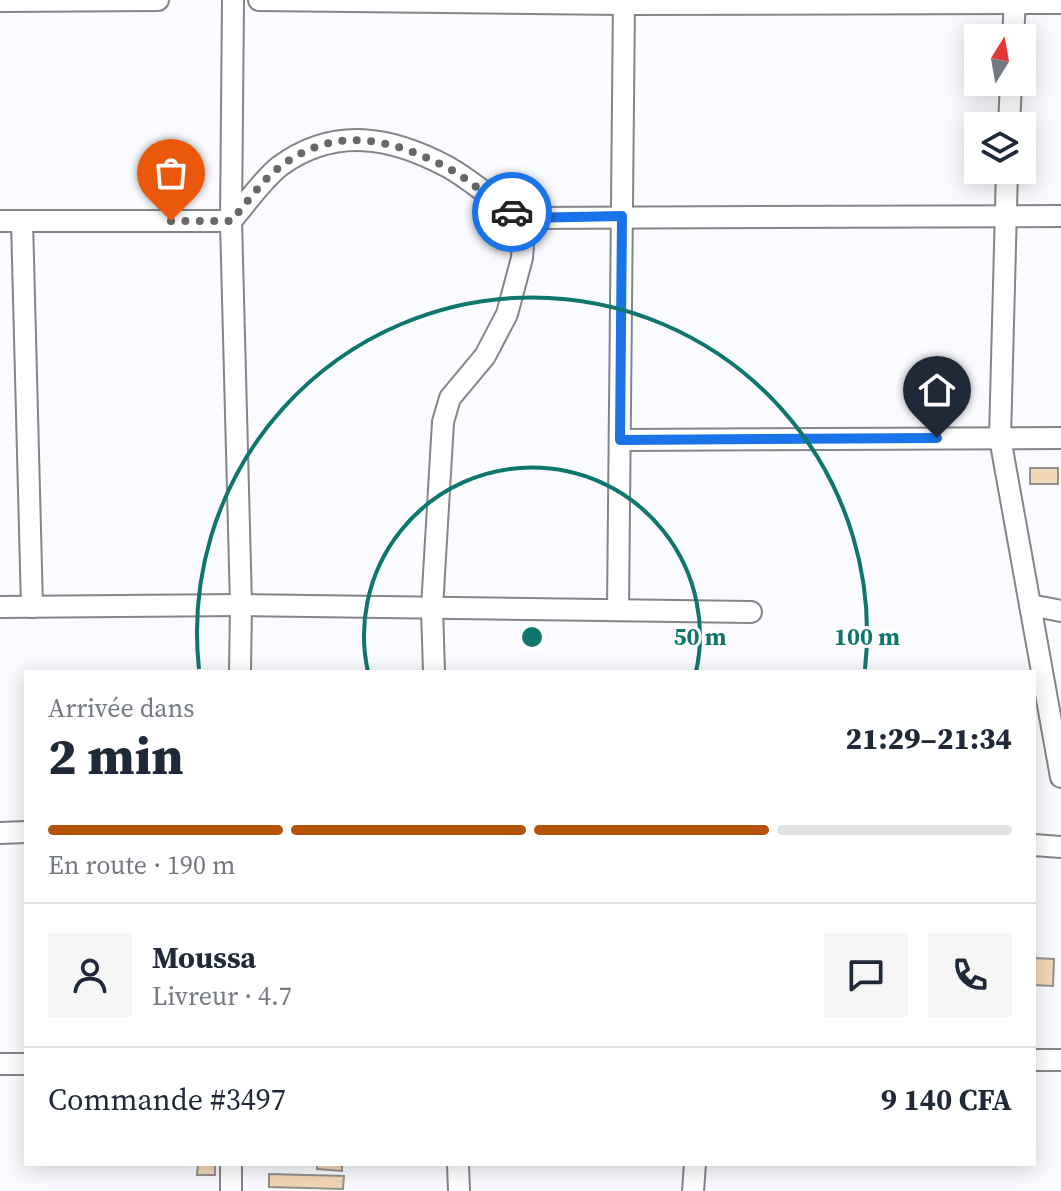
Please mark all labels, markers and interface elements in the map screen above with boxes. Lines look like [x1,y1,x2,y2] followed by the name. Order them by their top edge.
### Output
[964,24,1036,96] north arrow
[964,24,1036,184] map controls
[964,112,1036,184] button: layers
[137,139,205,221] pin
[149,151,193,195] icon: bag
[472,172,552,252] courier
[490,190,534,234] icon: car
[903,356,971,438] pin
[915,368,959,412] icon: home
[674,620,727,653] text: 50 m
[834,620,900,653] text: 100 m
[518,623,546,651] centre of rings
[48,690,194,726] text: Arrivée dans
[845,718,1012,759] text: 21:29–21:34
[48,720,184,791] text: 2 min
[48,847,236,883] text: En route · 190 m
[48,933,132,1017] button: person
[824,933,908,1017] button: chat
[928,933,1012,1017] button: phone
[152,937,256,978] text: Moussa
[152,978,292,1014] text: Livreur · 4.7
[48,1079,286,1120] text: Commande #3497
[881,1079,1012,1120] text: 9 140 CFA

